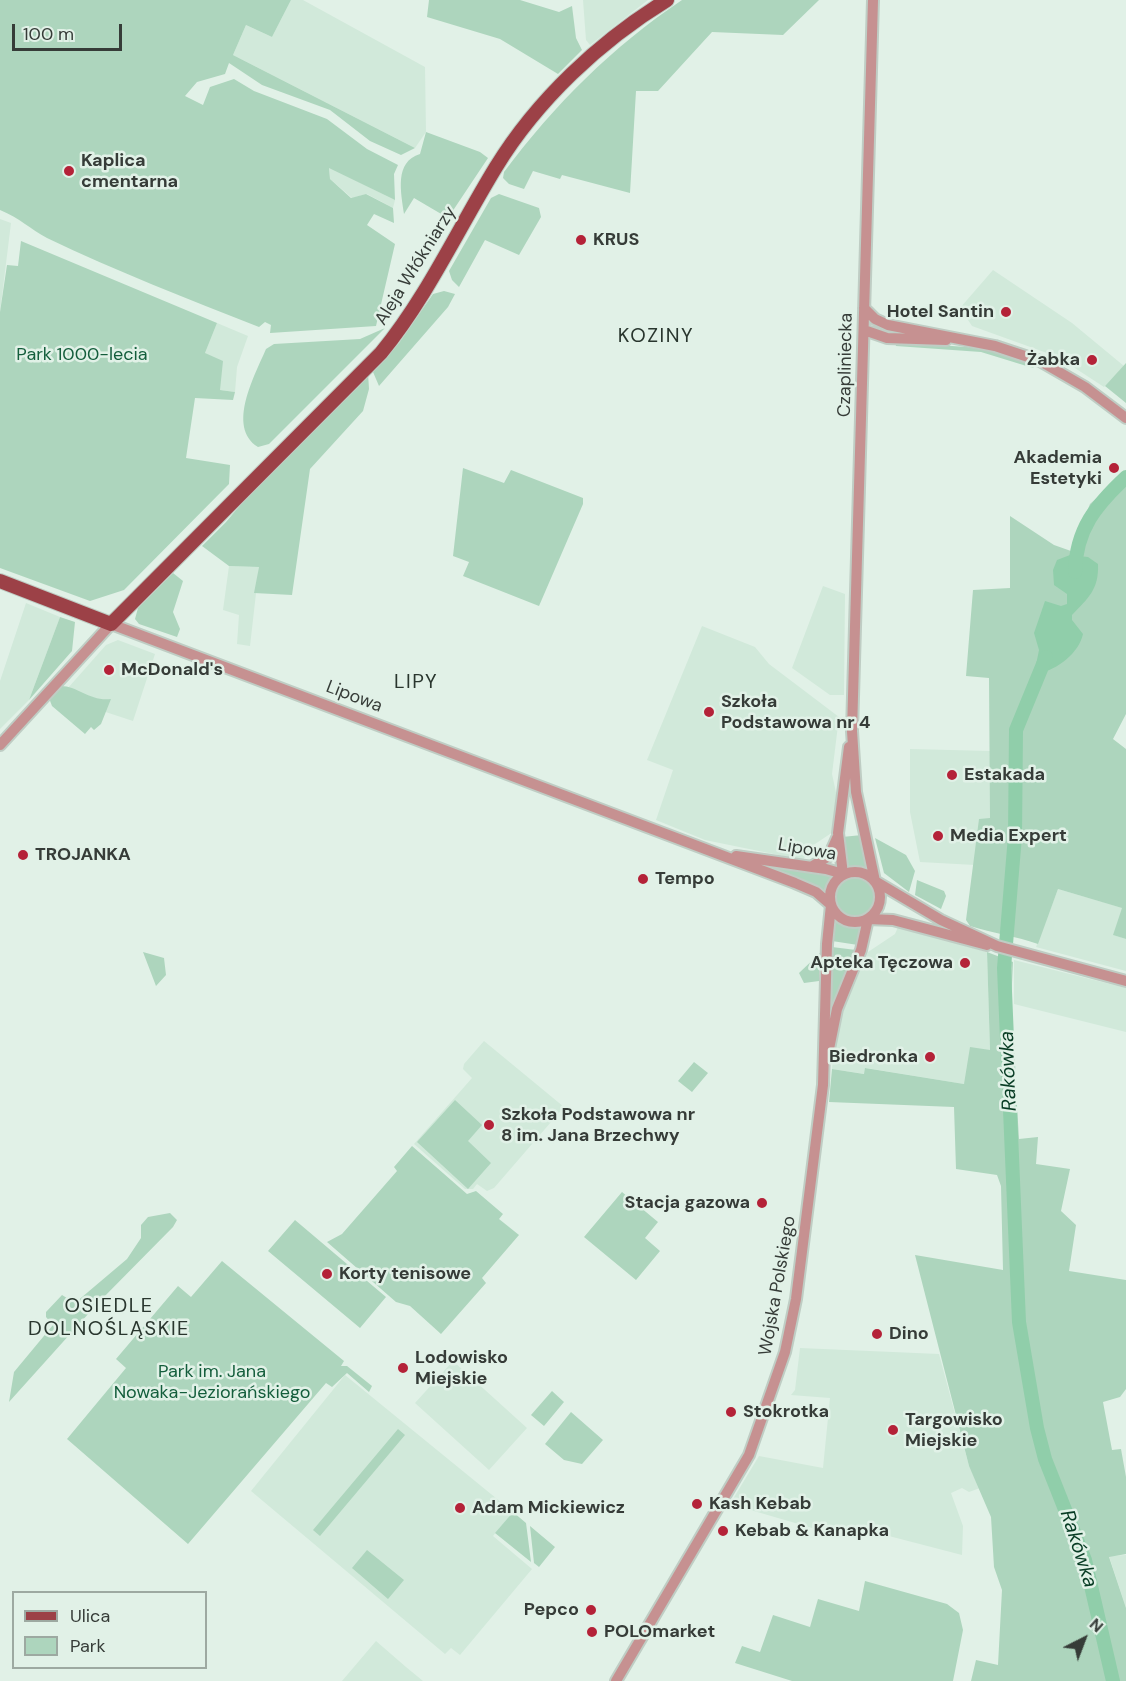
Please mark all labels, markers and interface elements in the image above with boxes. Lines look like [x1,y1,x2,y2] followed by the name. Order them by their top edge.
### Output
[15,12,124,50] scale bar
[23,22,74,46] text: 100 m
[81,150,178,192] place label: Kaplica cmentarna
[62,164,76,178] marker: Kaplica cmentarna
[371,203,461,329] street label: Aleja Włókniarzy
[593,229,639,251] place label: KRUS
[574,233,588,247] marker: KRUS
[887,301,994,323] place label: Hotel Santin
[999,305,1013,319] marker: Hotel Santin
[834,313,858,417] street label: Czapliniecka
[618,325,694,349] district label: KOZINY
[16,344,148,366] park label: Park 1000-lecia
[1027,349,1080,371] place label: Żabka
[1085,353,1099,367] marker: Żabka
[1014,447,1102,490] place label: Akademia Estetyki
[1107,461,1121,475] marker: Akademia Estetyki
[121,659,223,681] place label: McDonald's
[102,663,116,677] marker: McDonald's
[394,671,438,695] district label: LIPY
[323,676,385,718] street label: Lipowa
[721,691,871,734] place label: Szkoła Podstawowa nr 4
[702,705,716,719] marker: Szkoła Podstawowa nr 4
[964,764,1045,786] place label: Estakada
[945,768,959,782] marker: Estakada
[950,825,1067,847] place label: Media Expert
[931,829,945,843] marker: Media Expert
[776,834,838,866] street label: Lipowa
[35,844,131,866] place label: TROJANKA
[16,848,30,862] marker: TROJANKA
[655,868,715,890] place label: Tempo
[636,872,650,886] marker: Tempo
[810,952,953,974] place label: Apteka Tęczowa
[958,956,972,970] marker: Apteka Tęczowa
[996,1030,1022,1112] water label: Rakówka
[829,1046,918,1068] place label: Biedronka
[923,1050,937,1064] marker: Biedronka
[501,1104,695,1146] place label: Szkoła Podstawowa nr 8 im. Jana Brzechwy
[482,1118,496,1132] marker: Szkoła Podstawowa nr 8 im. Jana Brzechwy
[625,1192,750,1214] place label: Stacja gazowa
[755,1196,769,1210] marker: Stacja gazowa
[755,1214,801,1358] street label: Wojska Polskiego
[339,1263,471,1285] place label: Korty tenisowe
[320,1267,334,1281] marker: Korty tenisowe
[28,1295,190,1342] district label: OSIEDLE DOLNOŚLĄSKIE
[889,1323,929,1345] place label: Dino
[870,1327,884,1341] marker: Dino
[415,1347,508,1390] place label: Lodowisko Miejskie
[114,1361,310,1404] park label: Park im. Jana Nowaka-Jeziorańskiego
[396,1361,410,1375] marker: Lodowisko Miejskie
[743,1401,829,1423] place label: Stokrotka
[724,1405,738,1419] marker: Stokrotka
[905,1409,1003,1452] place label: Targowisko Miejskie
[886,1423,900,1437] marker: Targowisko Miejskie
[709,1493,812,1515] place label: Kash Kebab
[472,1497,625,1519] place label: Adam Mickiewicz
[690,1497,704,1511] marker: Kash Kebab
[453,1501,467,1515] marker: Adam Mickiewicz
[1054,1507,1102,1591] water label: Rakówka
[735,1520,889,1542] place label: Kebab & Kanapka
[716,1524,730,1538] marker: Kebab & Kanapka
[12,1591,207,1669] legend
[524,1599,579,1621] place label: Pepco
[584,1603,598,1617] marker: Pepco
[70,1604,110,1628] text: Ulica
[1054,1609,1114,1669] north arrow
[1085,1614,1108,1637] text: N
[604,1621,715,1643] place label: POLOmarket
[585,1625,599,1639] marker: POLOmarket
[70,1634,106,1658] text: Park

